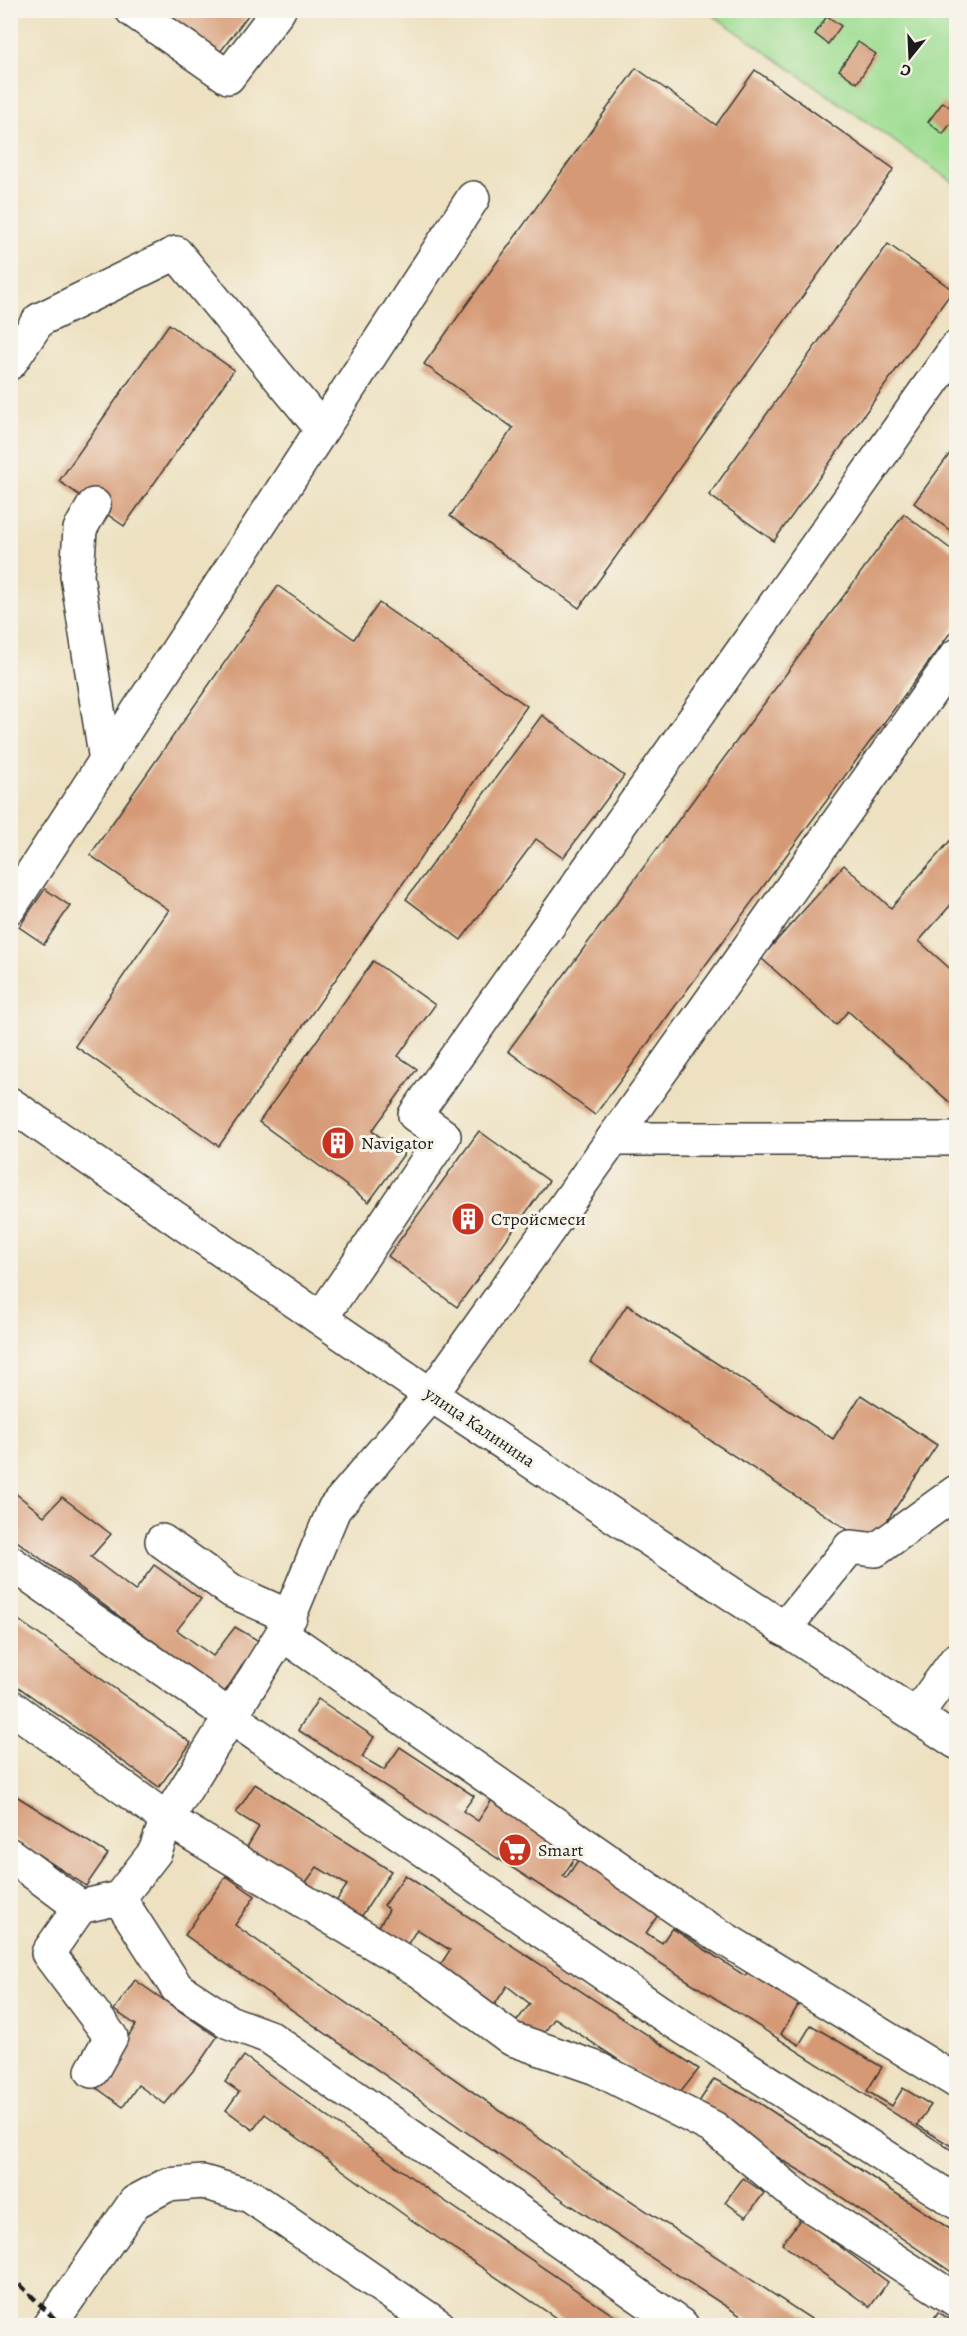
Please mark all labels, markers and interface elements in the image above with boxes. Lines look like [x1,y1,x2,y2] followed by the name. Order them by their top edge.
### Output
[880,27,940,87] north arrow
[897,58,914,82] text: С
[320,1125,356,1161] building icon: Navigator
[361,1131,434,1155] place label: Navigator
[450,1201,486,1237] building icon: Стройсмеси
[491,1207,586,1231] place label: Стройсмеси
[419,1381,541,1473] street label: улица Калинина
[497,1832,533,1868] supermarket icon: Smart
[538,1838,584,1862] place label: Smart

